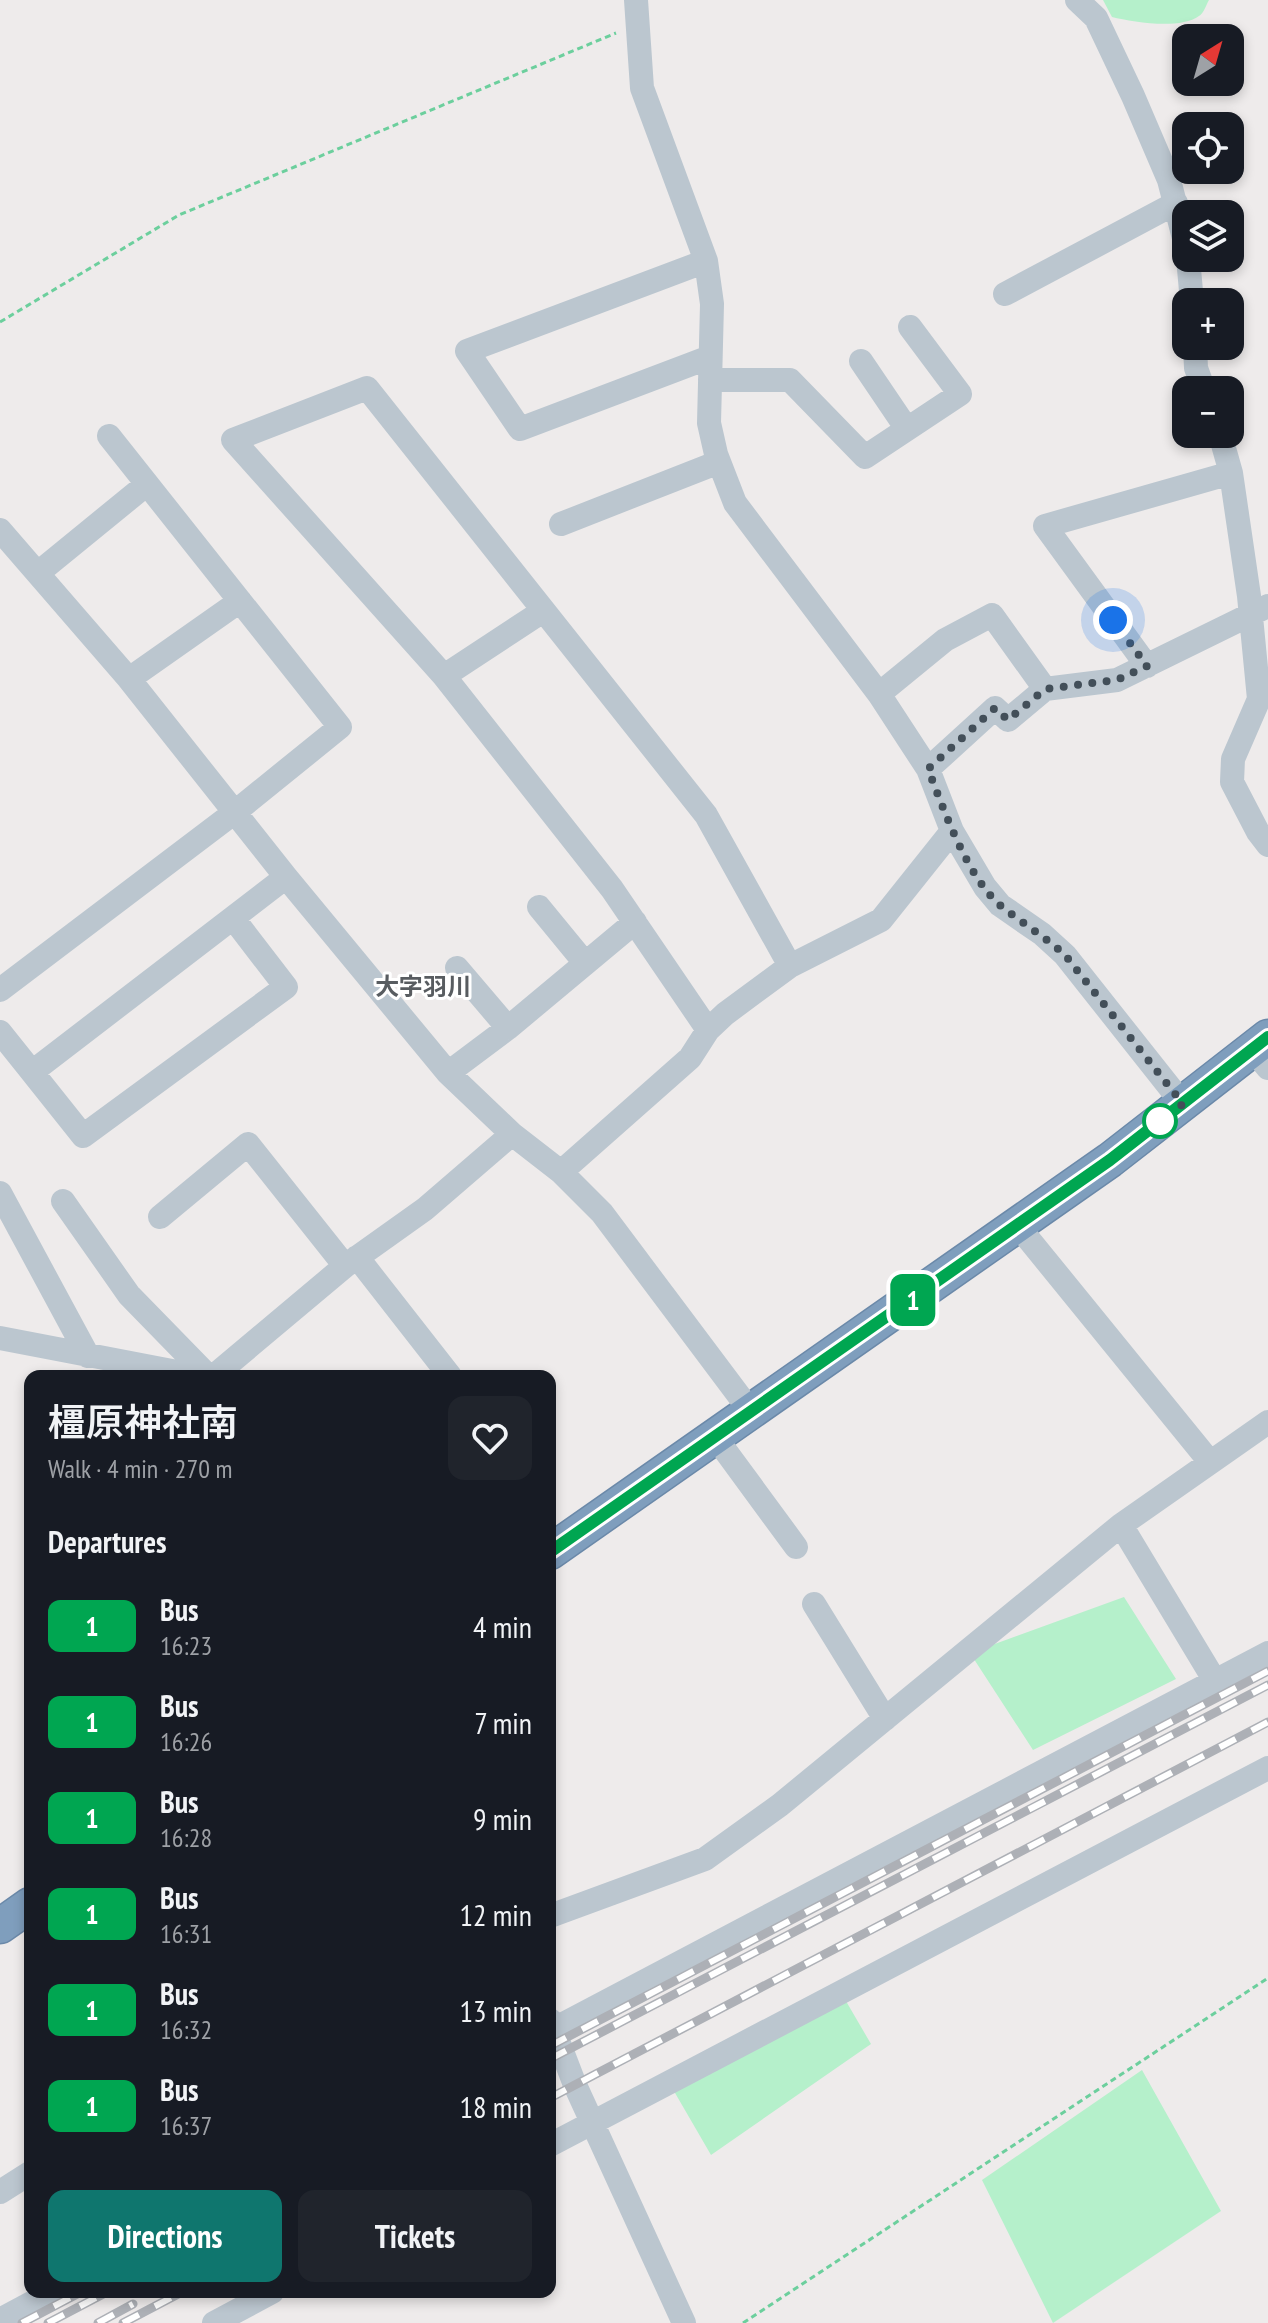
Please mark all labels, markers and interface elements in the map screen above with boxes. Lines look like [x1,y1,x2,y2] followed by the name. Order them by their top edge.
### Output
[1172,24,1244,96] north arrow
[1172,24,1244,448] map controls
[1172,112,1244,184] button: locate
[1172,200,1244,272] button: layers
[1172,288,1244,360] button: +
[1172,376,1244,448] button: −
[1093,600,1133,640] your location
[375,971,471,1002] district label: 大字羽川
[1143,1104,1177,1138] unlabelled marker
[887,1274,939,1326] line badge: 1
[906,1281,920,1318] text: 1
[448,1396,532,1480] button: heart
[48,1397,238,1446] text: 橿原神社南
[48,1452,232,1485] text: Walk · 4 min · 270 m
[48,1522,166,1561] text: Departures
[160,1590,199,1629] text: Bus
[85,1607,99,1644] text: 1
[473,1607,532,1646] text: 4 min
[160,1629,212,1662] text: 16:23
[160,1686,199,1725] text: Bus
[85,1703,99,1740] text: 1
[474,1703,532,1742] text: 7 min
[160,1725,212,1758] text: 16:26
[160,1782,199,1821] text: Bus
[85,1799,99,1836] text: 1
[473,1799,532,1838] text: 9 min
[160,1821,212,1854] text: 16:28
[160,1878,199,1917] text: Bus
[85,1895,99,1932] text: 1
[459,1895,532,1934] text: 12 min
[160,1917,212,1950] text: 16:31
[160,1974,199,2013] text: Bus
[85,1991,99,2028] text: 1
[459,1991,532,2030] text: 13 min
[160,2013,212,2046] text: 16:32
[160,2070,199,2109] text: Bus
[85,2087,99,2124] text: 1
[459,2087,532,2126] text: 18 min
[160,2109,212,2142] text: 16:37
[48,2190,282,2282] button: Directions
[298,2190,532,2282] button: Tickets

